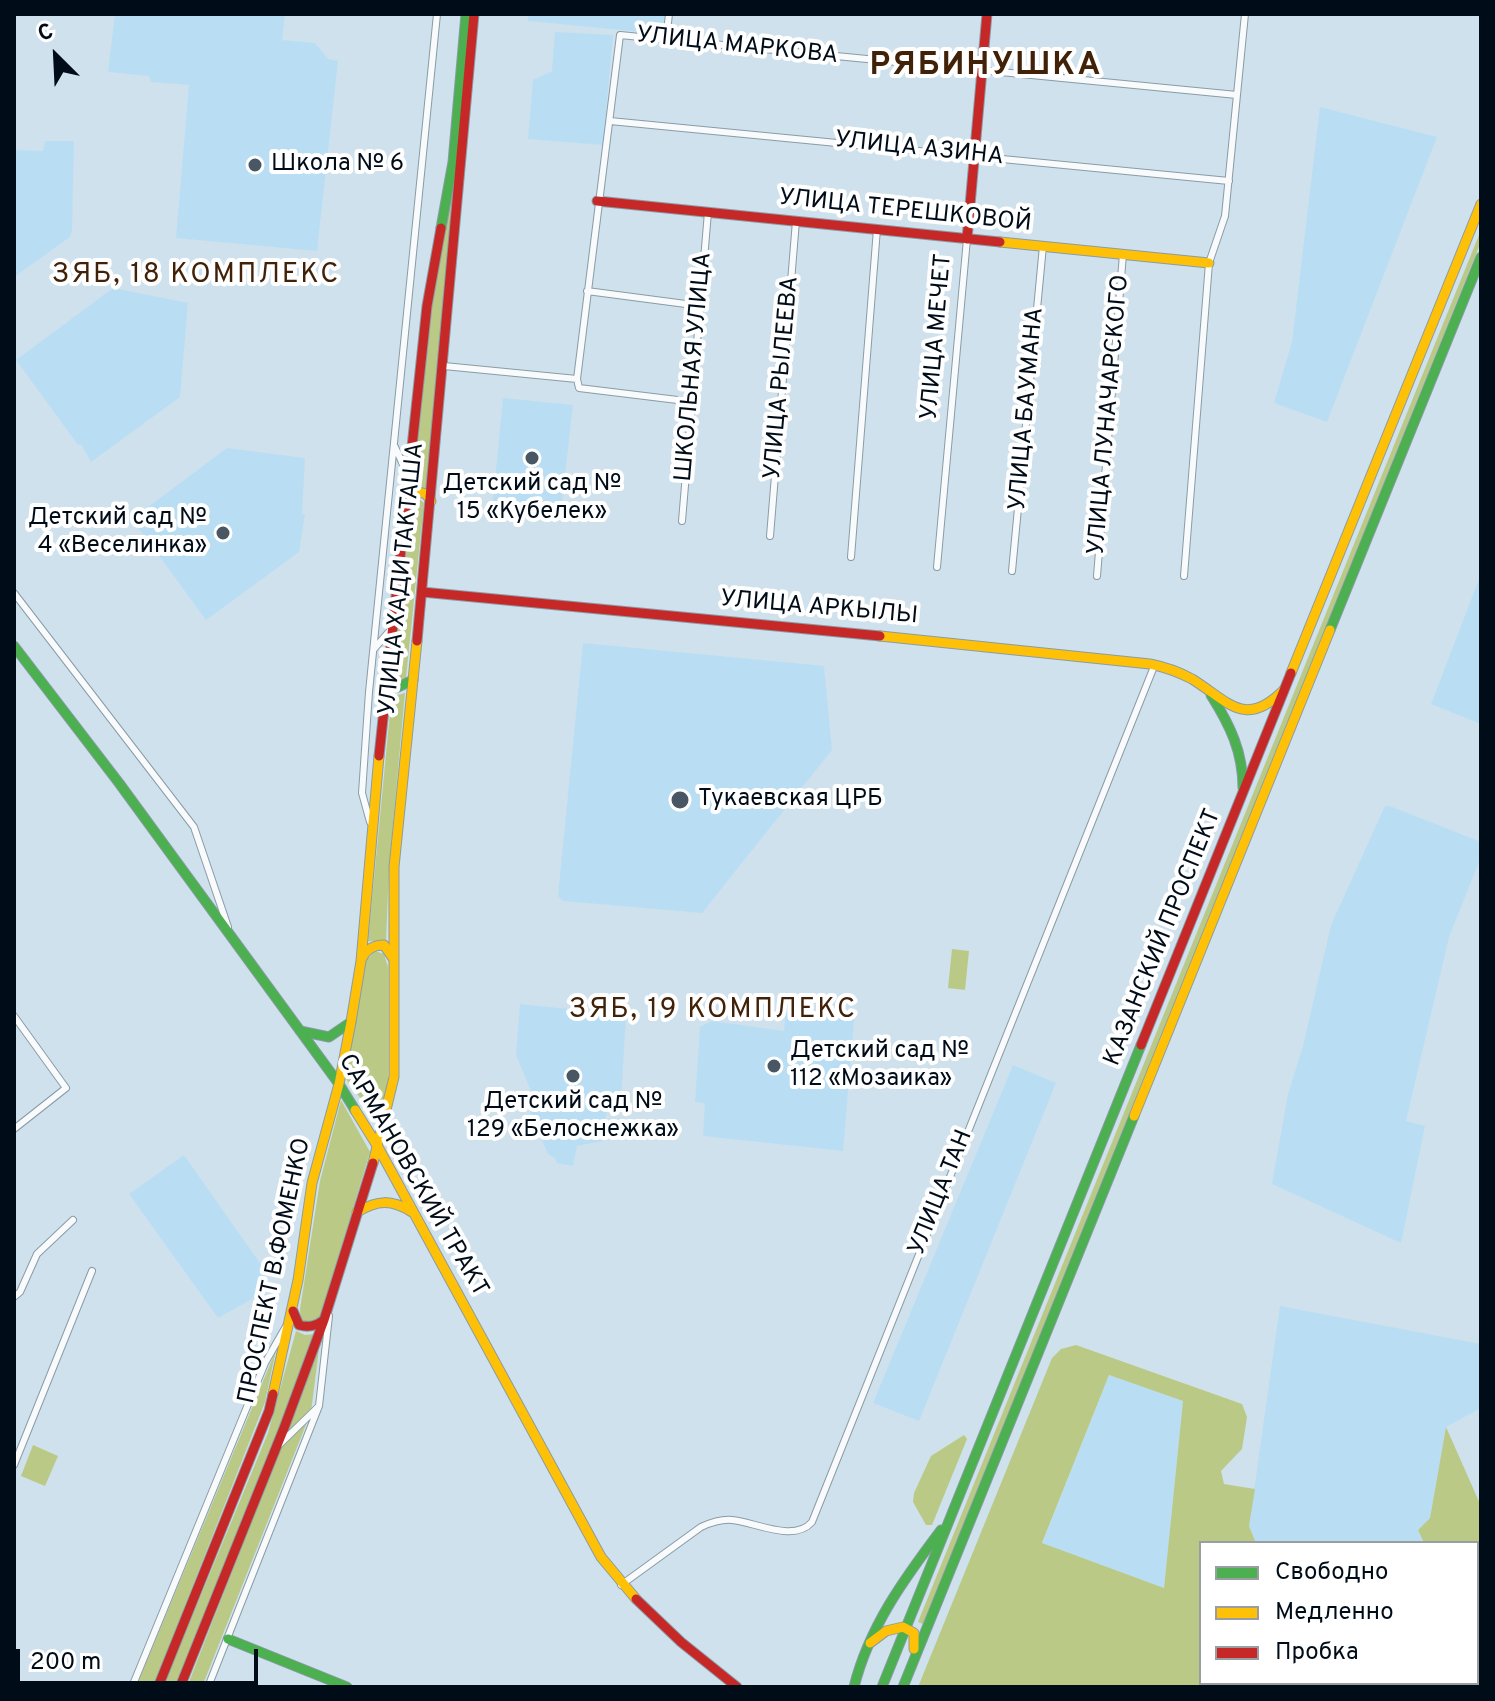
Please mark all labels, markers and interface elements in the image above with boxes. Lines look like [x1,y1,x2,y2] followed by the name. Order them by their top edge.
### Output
[16,16,96,96] north arrow
[34,18,58,49] text: С
[635,22,839,72] street label: УЛИЦА МАРКОВА
[870,49,1102,87] district label: РЯБИНУШКА
[833,127,1005,173] street label: УЛИЦА АЗИНА
[271,151,404,179] place label: Школа № 6
[246,156,264,174] marker: Школа № 6
[777,184,1033,240] street label: УЛИЦА ТЕРЕШКОВОЙ
[671,251,719,483] street label: ШКОЛЬНАЯ УЛИЦА
[916,253,960,421] street label: УЛИЦА МЕЧЕТ
[52,259,340,293] district label: ЗЯБ, 18 КОМПЛЕКС
[1083,274,1137,556] street label: УЛИЦА ЛУНАЧАРСКОГО
[760,275,806,481] street label: УЛИЦА РЫЛЕЕВА
[1005,306,1051,512] street label: УЛИЦА БАУМАНА
[374,441,432,717] street label: УЛИЦА ХАДИ ТАКТАША
[523,449,541,467] marker: Детский сад № 15 «Кубелек»
[442,471,622,527] place label: Детский сад № 15 «Кубелек»
[28,505,207,561] place label: Детский сад № 4 «Веселинка»
[214,524,232,542] marker: Детский сад № 4 «Веселинка»
[719,586,919,632] street label: УЛИЦА АРКЫЛЫ
[698,786,883,814] place label: Тукаевская ЦРБ
[669,789,691,811] marker: Тукаевская ЦРБ
[1099,805,1229,1071] street label: КАЗАНСКИЙ ПРОСПЕКТ
[569,994,857,1028] district label: ЗЯБ, 19 КОМПЛЕКС
[790,1038,969,1094] place label: Детский сад № 112 «Мозаика»
[331,1050,493,1302] street label: САРМАНОВСКИЙ ТРАКТ
[765,1057,783,1075] marker: Детский сад № 112 «Мозаика»
[564,1067,582,1085] marker: Детский сад № 129 «Белоснежка»
[467,1089,679,1145] place label: Детский сад № 129 «Белоснежка»
[904,1126,980,1260] street label: УЛИЦА ТАН
[234,1136,318,1406] street label: ПРОСПЕКТ В.ФОМЕНКО
[1199,1541,1479,1685] legend
[1275,1558,1388,1588] text: Свободно
[1275,1598,1394,1628] text: Медленно
[20,1633,262,1683] scale bar
[1275,1638,1359,1668] text: Пробка
[30,1648,101,1678] text: 200 m

